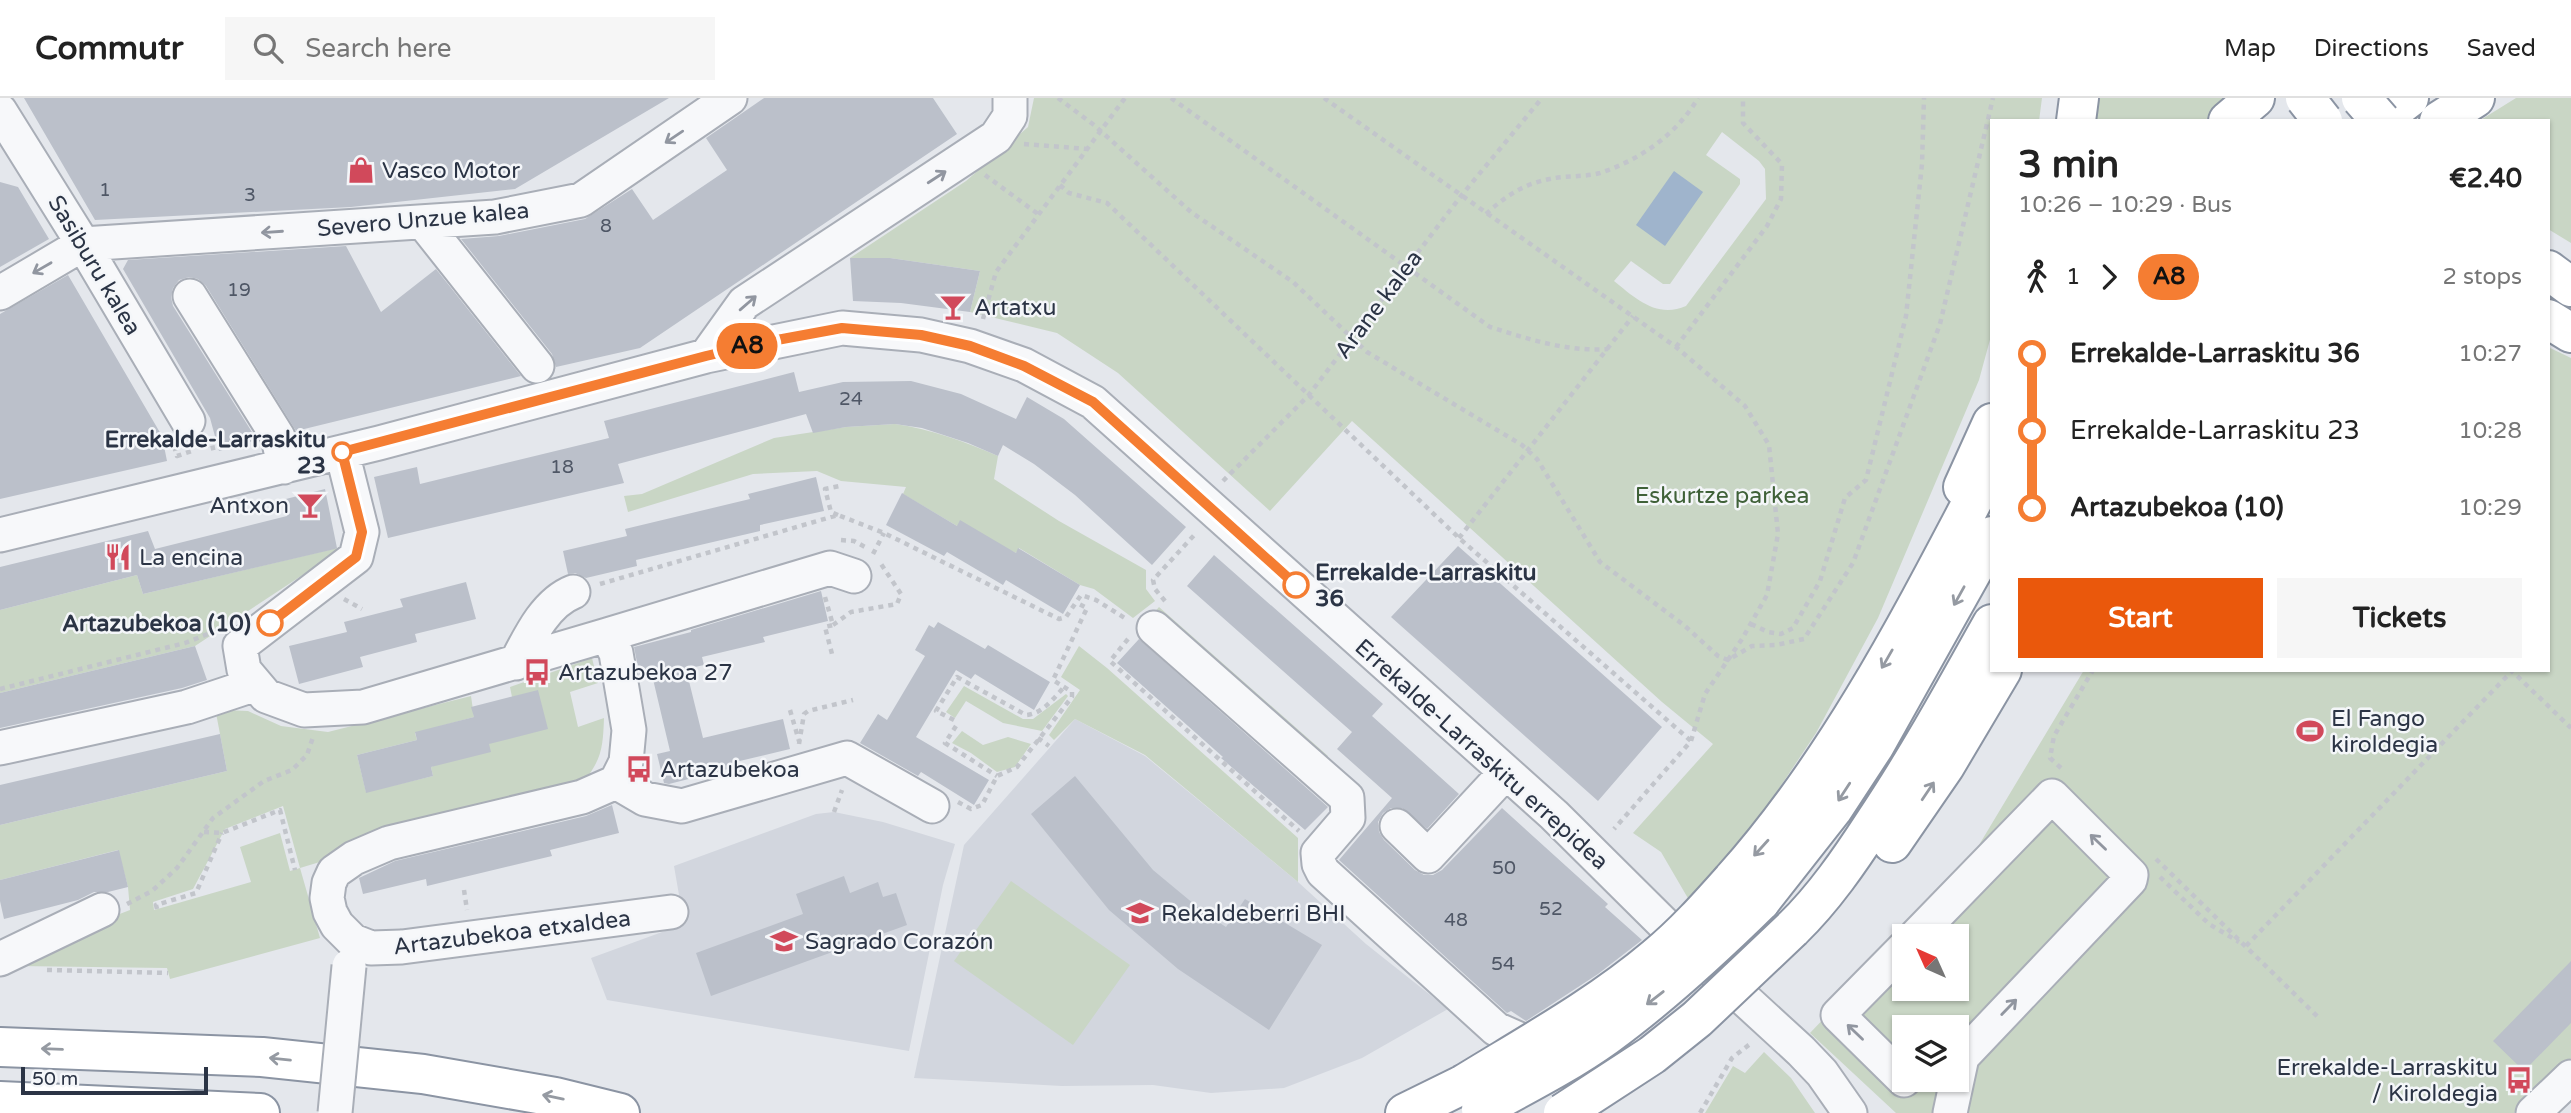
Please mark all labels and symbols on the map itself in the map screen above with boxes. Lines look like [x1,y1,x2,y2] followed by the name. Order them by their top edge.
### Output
[665,129,684,144] one-way arrow
[346,155,376,185] shop icon: Vasco Motor
[382,157,520,185] place label: Vasco Motor
[927,170,946,184] one-way arrow
[99,179,111,201] house number: 1
[244,184,256,206] house number: 3
[41,191,147,340] street label: Sasiburu kalea
[316,197,530,243] street label: Severo Unzue kalea
[600,215,612,237] house number: 8
[262,226,284,239] one-way arrow
[1329,245,1429,364] street label: Arane kalea
[32,262,52,276] one-way arrow
[227,279,251,301] house number: 19
[938,292,968,322] bar icon: Artatxu
[974,294,1057,322] place label: Artatxu
[739,295,757,311] one-way arrow
[716,323,778,369] line badge: A8
[839,388,863,410] house number: 24
[105,426,326,480] place label: Errekalde-Larraskitu 23
[332,442,352,462] marker: Errekalde-Larraskitu 23
[550,456,574,478] house number: 18
[1635,482,1809,510] park label: Eskurtze parkea
[295,490,325,520] bar icon: Antxon
[209,492,289,520] place label: Antxon
[103,542,133,572] restaurant icon: La encina
[139,544,243,572] place label: La encina
[1315,559,1537,613] place label: Errekalde-Larraskitu 36
[1283,572,1309,598] marker: Errekalde-Larraskitu 36
[1952,585,1965,606] one-way arrow
[62,610,251,638] place label: Artazubekoa (10)
[257,610,283,636] marker: Artazubekoa (10)
[1349,633,1614,876] street label: Errekalde-Larraskitu errepidea
[1880,649,1894,669] one-way arrow
[522,657,552,687] bus stop icon: Artazubekoa 27
[558,659,733,687] place label: Artazubekoa 27
[2331,705,2438,759] place label: El Fango kiroldegia
[2295,716,2325,746] sports icon: El Fango kiroldegia
[624,754,654,784] bus stop icon: Artazubekoa
[660,756,800,784] place label: Artazubekoa
[1837,782,1851,802] one-way arrow
[1921,782,1935,801] one-way arrow
[2090,834,2107,851] one-way arrow
[1752,839,1769,856] one-way arrow
[1492,857,1516,879] house number: 50
[1125,898,1155,928] school or university icon: Rekaldeberri BHI
[1539,898,1563,920] house number: 52
[1161,900,1346,928] place label: Rekaldeberri BHI
[392,905,632,961] street label: Artazubekoa etxaldea
[1444,909,1468,931] house number: 48
[1892,924,1969,1001] north arrow
[769,926,799,956] school or university icon: Sagrado Corazón
[805,928,994,956] place label: Sagrado Corazón
[1491,953,1515,975] house number: 54
[1646,990,1665,1005] one-way arrow
[2001,999,2018,1016] one-way arrow
[1847,1024,1864,1041] one-way arrow
[41,1043,64,1056] one-way arrow
[269,1052,292,1065] one-way arrow
[2277,1054,2498,1108] place label: Errekalde-Larraskitu / Kiroldegia
[21,1064,208,1096] scale bar
[2504,1065,2534,1095] bus stop icon: Errekalde-Larraskitu / Kiroldegia
[542,1090,565,1104] one-way arrow

